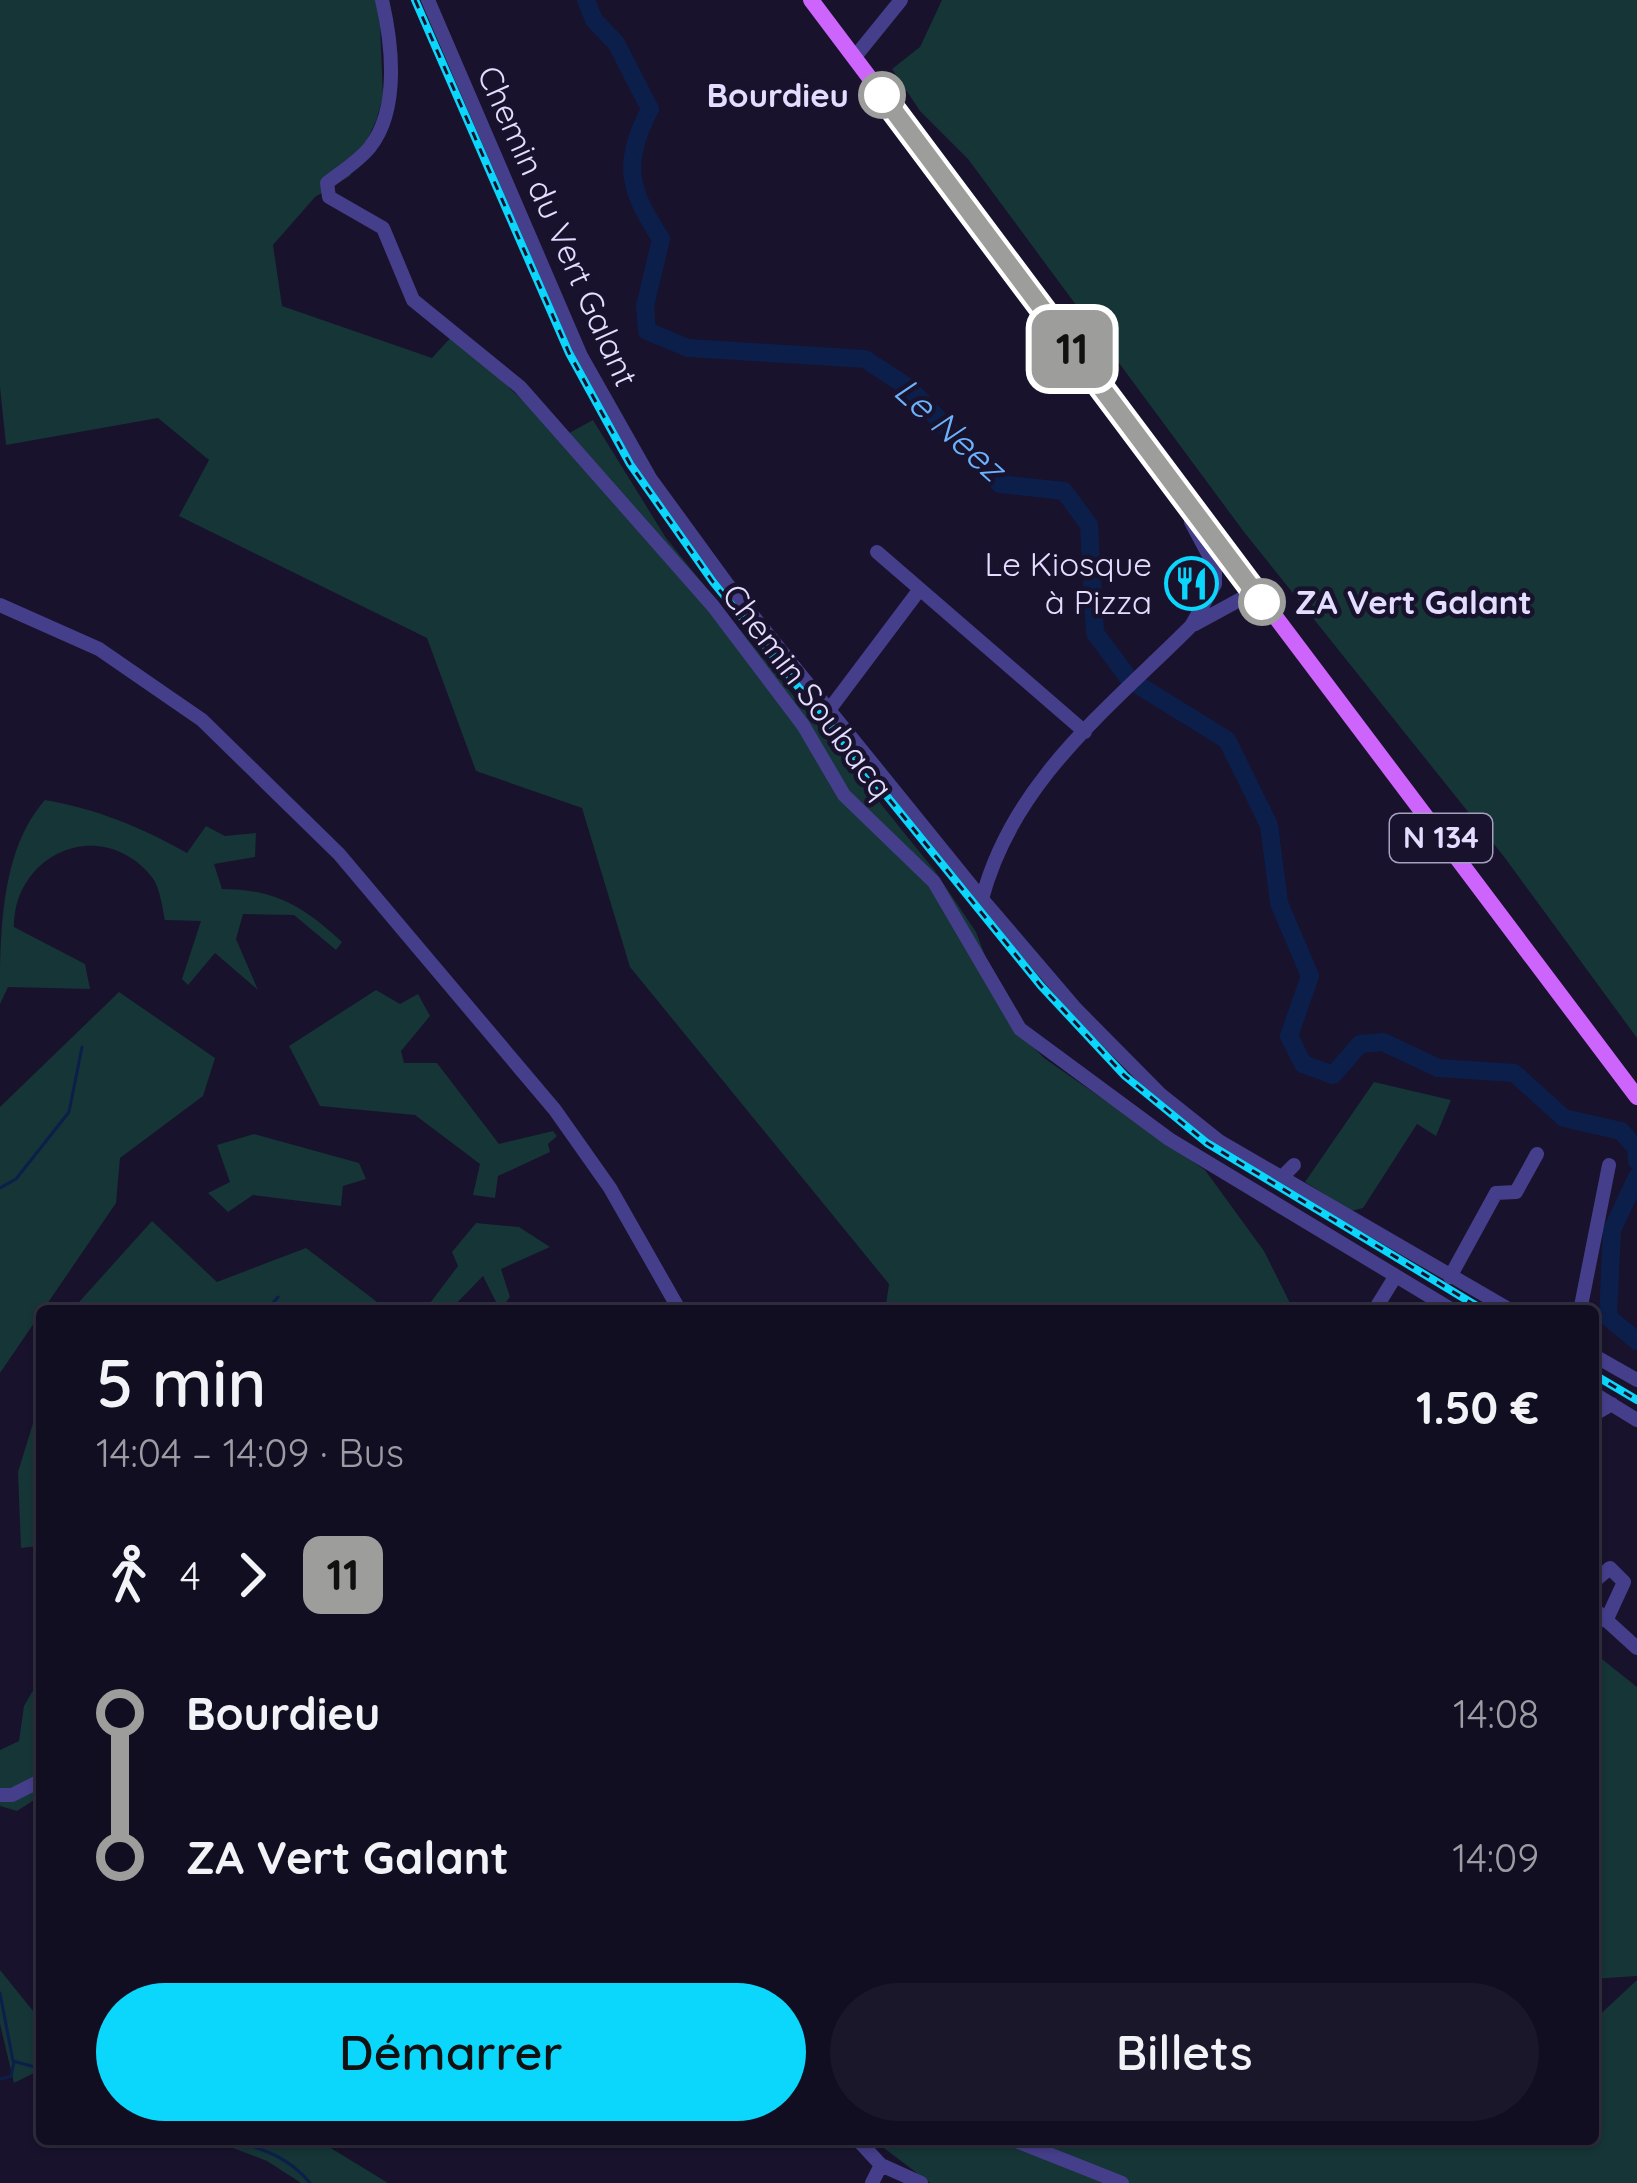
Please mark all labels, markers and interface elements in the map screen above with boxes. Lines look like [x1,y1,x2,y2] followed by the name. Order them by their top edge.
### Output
[469,59,648,392] street label: Chemin du Vert Galant
[860,73,904,117] marker: Bourdieu
[707,74,849,115] place label: Bourdieu
[1018,310,1126,388] line badge: 11
[1056,322,1088,375] text: 11
[886,367,1018,493] water label: Le Neez
[985,543,1152,622] place label: Le Kiosque à Pizza
[1163,555,1219,611] restaurant icon: Le Kiosque à Pizza
[714,575,903,806] street label: Chemin Soubacq
[1240,580,1284,624] marker: ZA Vert Galant
[1295,581,1532,622] place label: ZA Vert Galant
[1390,814,1492,862] road number: N 134
[96,1341,266,1424] text: 5 min
[1416,1379,1539,1435] text: 1.50 €
[96,1428,404,1477] text: 14:04 – 14:09 · Bus
[96,1542,162,1608] icon: walk
[219,1542,285,1608] icon: forward
[327,1548,359,1601] text: 11
[180,1551,201,1600] text: 4
[186,1685,380,1741] text: Bourdieu
[1453,1689,1539,1738] text: 14:08
[186,1829,509,1885] text: ZA Vert Galant
[1452,1833,1539,1882] text: 14:09
[96,1983,806,2121] button: Démarrer
[830,1983,1539,2121] button: Billets

